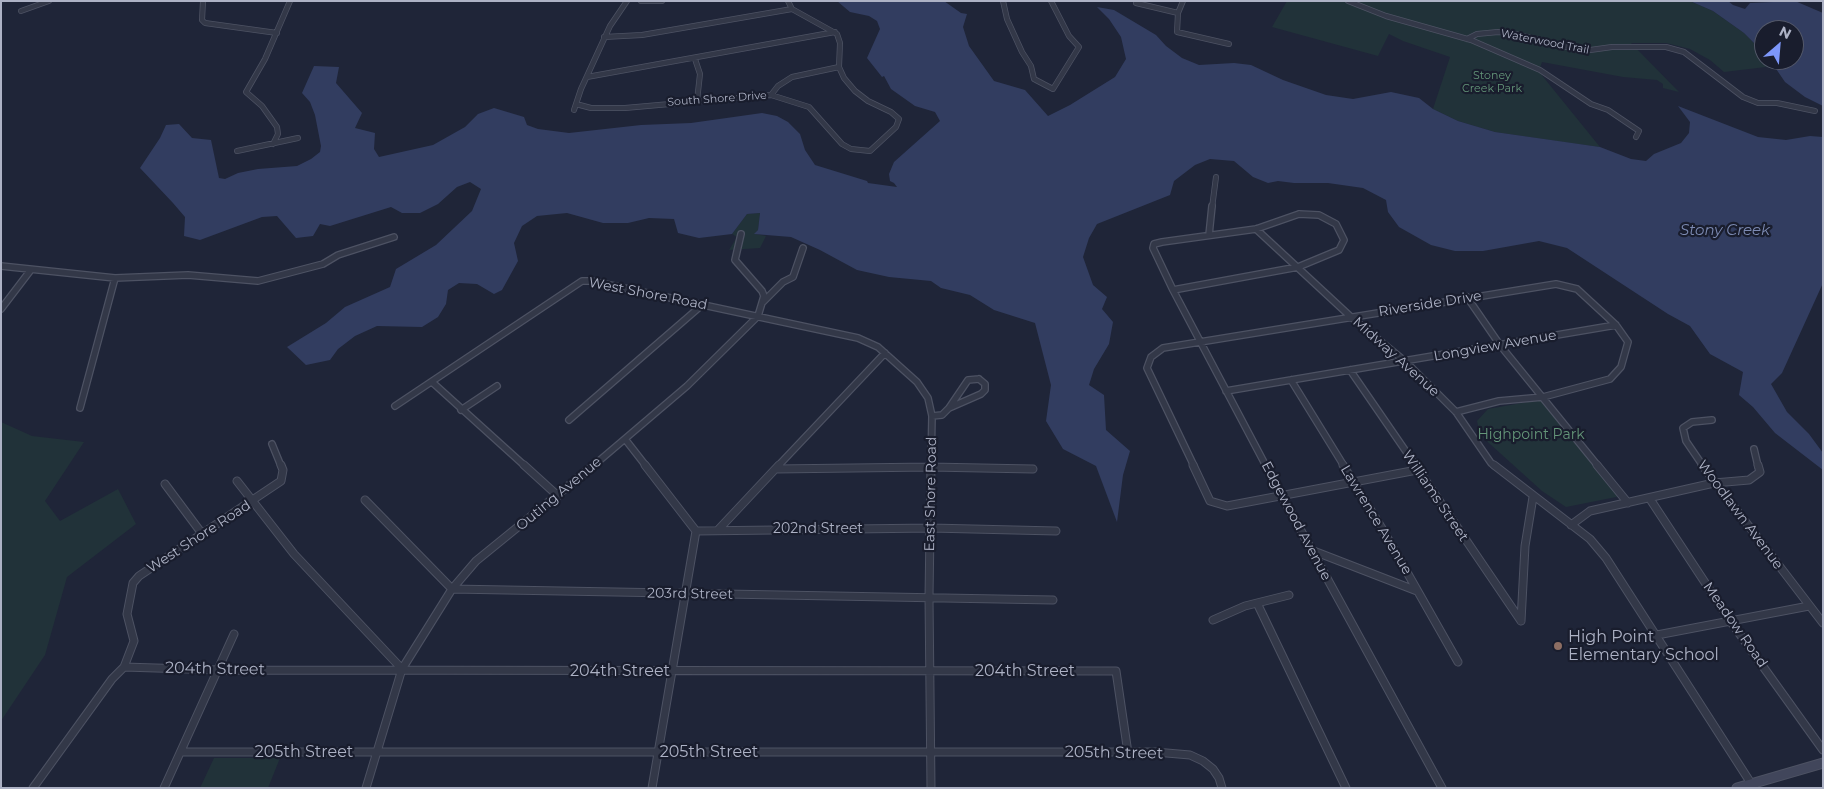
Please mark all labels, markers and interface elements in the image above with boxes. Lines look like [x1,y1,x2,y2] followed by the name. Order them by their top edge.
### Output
[1754,20,1804,70] north arrow
[1776,22,1794,43] text: N
[1500,27,1590,57] street label: Waterwood Trail
[1462,69,1522,95] park label: Stoney Creek Park
[667,89,767,109] street label: South Shore Drive
[1680,222,1770,240] water label: Stony Creek
[587,274,709,314] street label: West Shore Road
[1377,288,1483,320] street label: Riverside Drive
[1349,314,1443,400] street label: Midway Avenue
[1432,327,1558,365] street label: Longview Avenue
[1477,427,1585,443] park label: Highpoint Park
[922,437,940,551] street label: East Shore Road
[1398,447,1472,545] street label: Williams Street
[513,453,605,535] street label: Outing Avenue
[1694,457,1786,573] street label: Woodlawn Avenue
[1258,459,1334,583] street label: Edgewood Avenue
[1337,462,1415,578] street label: Lawrence Avenue
[144,497,254,577] street label: West Shore Road
[773,521,863,537] street label: 202nd Street
[1699,579,1771,671] street label: Meadow Road
[647,585,733,603] street label: 203rd Street
[1568,627,1719,665] place label: High Point Elementary School
[1552,640,1564,652] marker: High Point Elementary School
[165,659,265,679] street label: 204th Street
[570,661,670,681] street label: 204th Street
[975,661,1075,681] street label: 204th Street
[255,742,353,762] street label: 205th Street
[660,742,758,762] street label: 205th Street
[1065,743,1163,763] street label: 205th Street

